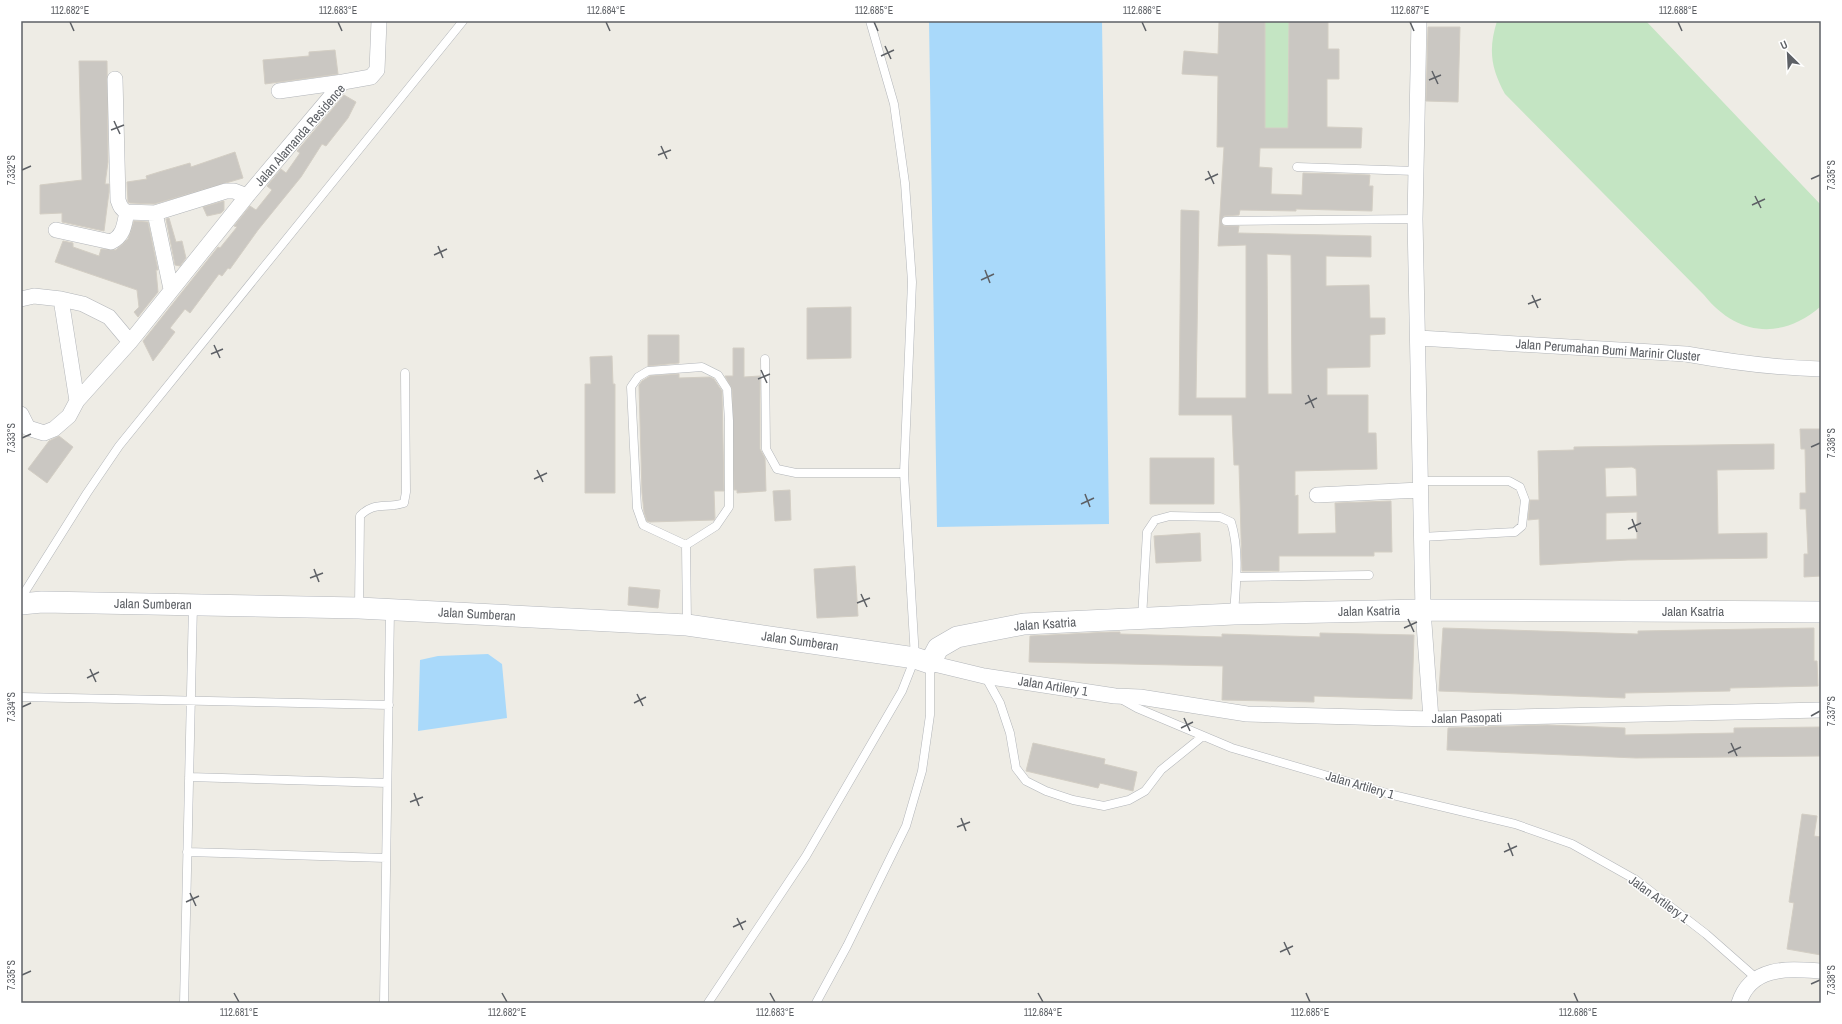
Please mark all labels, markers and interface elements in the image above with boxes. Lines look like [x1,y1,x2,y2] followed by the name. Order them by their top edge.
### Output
[51,4,89,17] text: 112.682°E
[319,4,357,17] text: 112.683°E
[587,4,625,17] text: 112.684°E
[855,4,893,17] text: 112.685°E
[1123,4,1161,17] text: 112.686°E
[1391,4,1429,17] text: 112.687°E
[1659,4,1697,17] text: 112.688°E
[1768,34,1808,74] north arrow
[1778,37,1790,53] text: U
[251,80,349,190] street label: Jalan Alamanda Residence
[5,154,18,185] text: 7.332°S
[1825,159,1838,190] text: 7.335°S
[1515,335,1701,365] street label: Jalan Perumahan Bumi Marinir Cluster
[5,422,18,453] text: 7.333°S
[1825,427,1838,458] text: 7.336°S
[114,595,192,613] street label: Jalan Sumberan
[1338,602,1400,620] street label: Jalan Ksatria
[438,603,516,625] street label: Jalan Sumberan
[1662,603,1724,620] street label: Jalan Ksatria
[1013,613,1077,635] street label: Jalan Ksatria
[760,627,840,655] street label: Jalan Sumberan
[1017,672,1089,700] street label: Jalan Artilery 1
[5,691,18,722] text: 7.334°S
[1825,695,1838,726] text: 7.337°S
[1432,709,1502,727] street label: Jalan Pasopati
[1324,767,1396,803] street label: Jalan Artilery 1
[1625,871,1693,927] street label: Jalan Artilery 1
[5,959,18,990] text: 7.335°S
[1825,964,1838,995] text: 7.338°S
[220,1006,258,1019] text: 112.681°E
[488,1006,526,1019] text: 112.682°E
[756,1006,794,1019] text: 112.683°E
[1024,1006,1062,1019] text: 112.684°E
[1291,1006,1329,1019] text: 112.685°E
[1559,1006,1597,1019] text: 112.686°E

